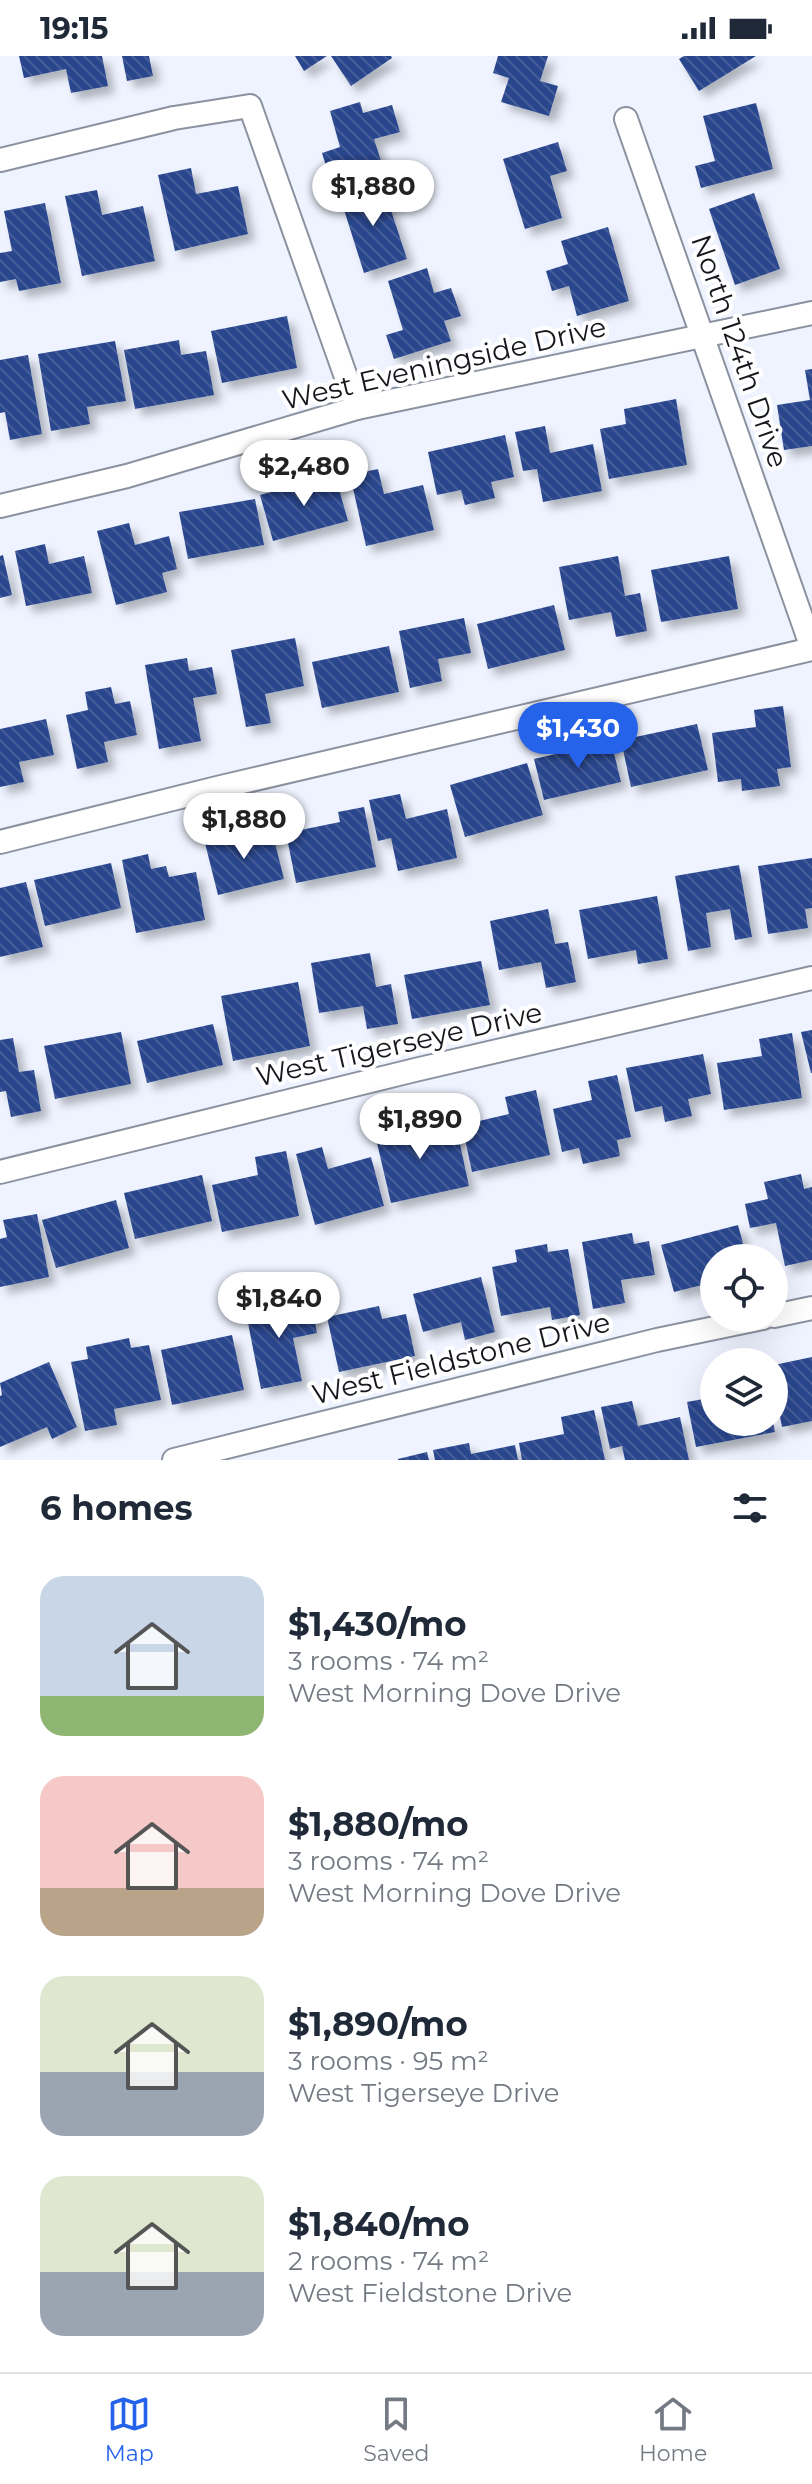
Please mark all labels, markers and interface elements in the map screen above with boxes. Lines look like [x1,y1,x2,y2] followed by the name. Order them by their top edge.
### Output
[40,10,108,47] text: 19:15
[308,160,438,228] pin: $1,880
[330,170,416,202] text: $1,880
[684,230,796,472] street label: North 124th Drive
[279,309,609,417] street label: West Eveningside Drive
[239,440,369,508] pin: $2,480
[258,450,350,482] text: $2,480
[513,702,643,770] pin: $1,430
[536,712,620,744] text: $1,430
[179,793,309,861] pin: $1,880
[201,803,287,835] text: $1,880
[253,995,545,1093] street label: West Tigerseye Drive
[355,1093,485,1161] pin: $1,890
[378,1103,462,1135] text: $1,890
[700,1244,788,1436] map controls
[700,1244,788,1332] button: locate
[214,1272,344,1340] pin: $1,840
[236,1282,322,1314] text: $1,840
[308,1304,614,1412] street label: West Fieldstone Drive
[700,1348,788,1436] button: layers
[728,1486,772,1530] icon: filters
[40,1487,193,1529] text: 6 homes
[288,1603,467,1645] text: $1,430/mo
[104,1608,200,1704] icon: home
[288,1645,489,1677] text: 3 rooms · 74 m²
[288,1677,621,1709] text: West Morning Dove Drive
[288,1803,468,1845] text: $1,880/mo
[104,1808,200,1904] icon: home
[288,1845,489,1877] text: 3 rooms · 74 m²
[288,1877,621,1909] text: West Morning Dove Drive
[288,2003,468,2045] text: $1,890/mo
[104,2008,200,2104] icon: home
[288,2045,489,2077] text: 3 rooms · 95 m²
[288,2077,560,2109] text: West Tigerseye Drive
[288,2203,469,2245] text: $1,840/mo
[104,2208,200,2304] icon: home
[288,2245,489,2277] text: 2 rooms · 74 m²
[288,2277,572,2309] text: West Fieldstone Drive
[105,2392,154,2467] tab: Map
[363,2392,429,2467] tab: Saved
[639,2392,707,2467] tab: Home

